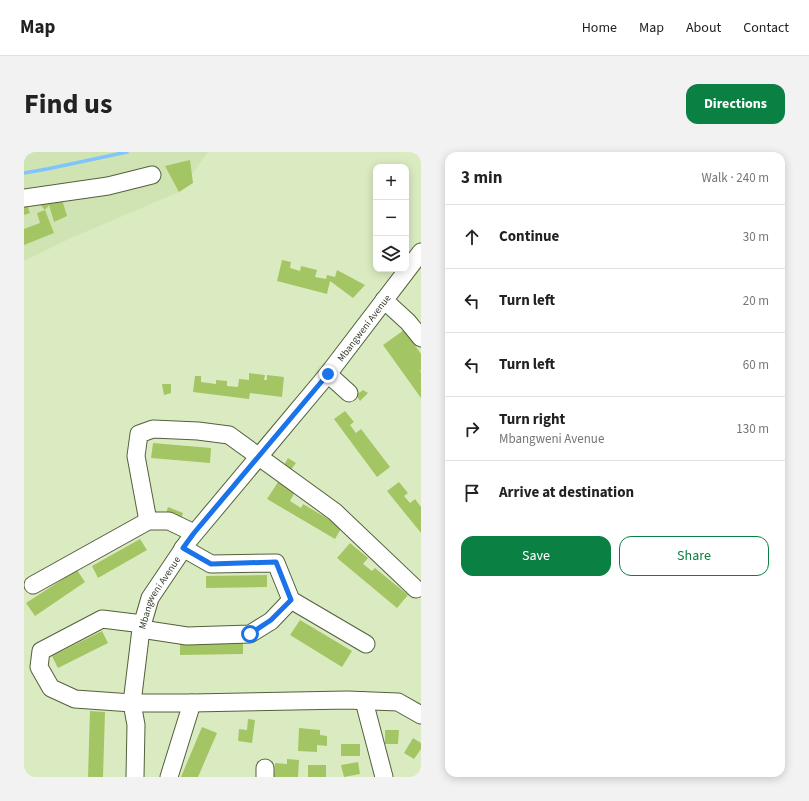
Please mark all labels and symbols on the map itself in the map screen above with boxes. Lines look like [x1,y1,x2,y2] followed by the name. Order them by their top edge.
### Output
[334,292,394,365] street label: Mbangweni Avenue
[319,365,337,383] route end
[135,554,184,631] street label: Mbangweni Avenue
[241,625,259,643] route start

